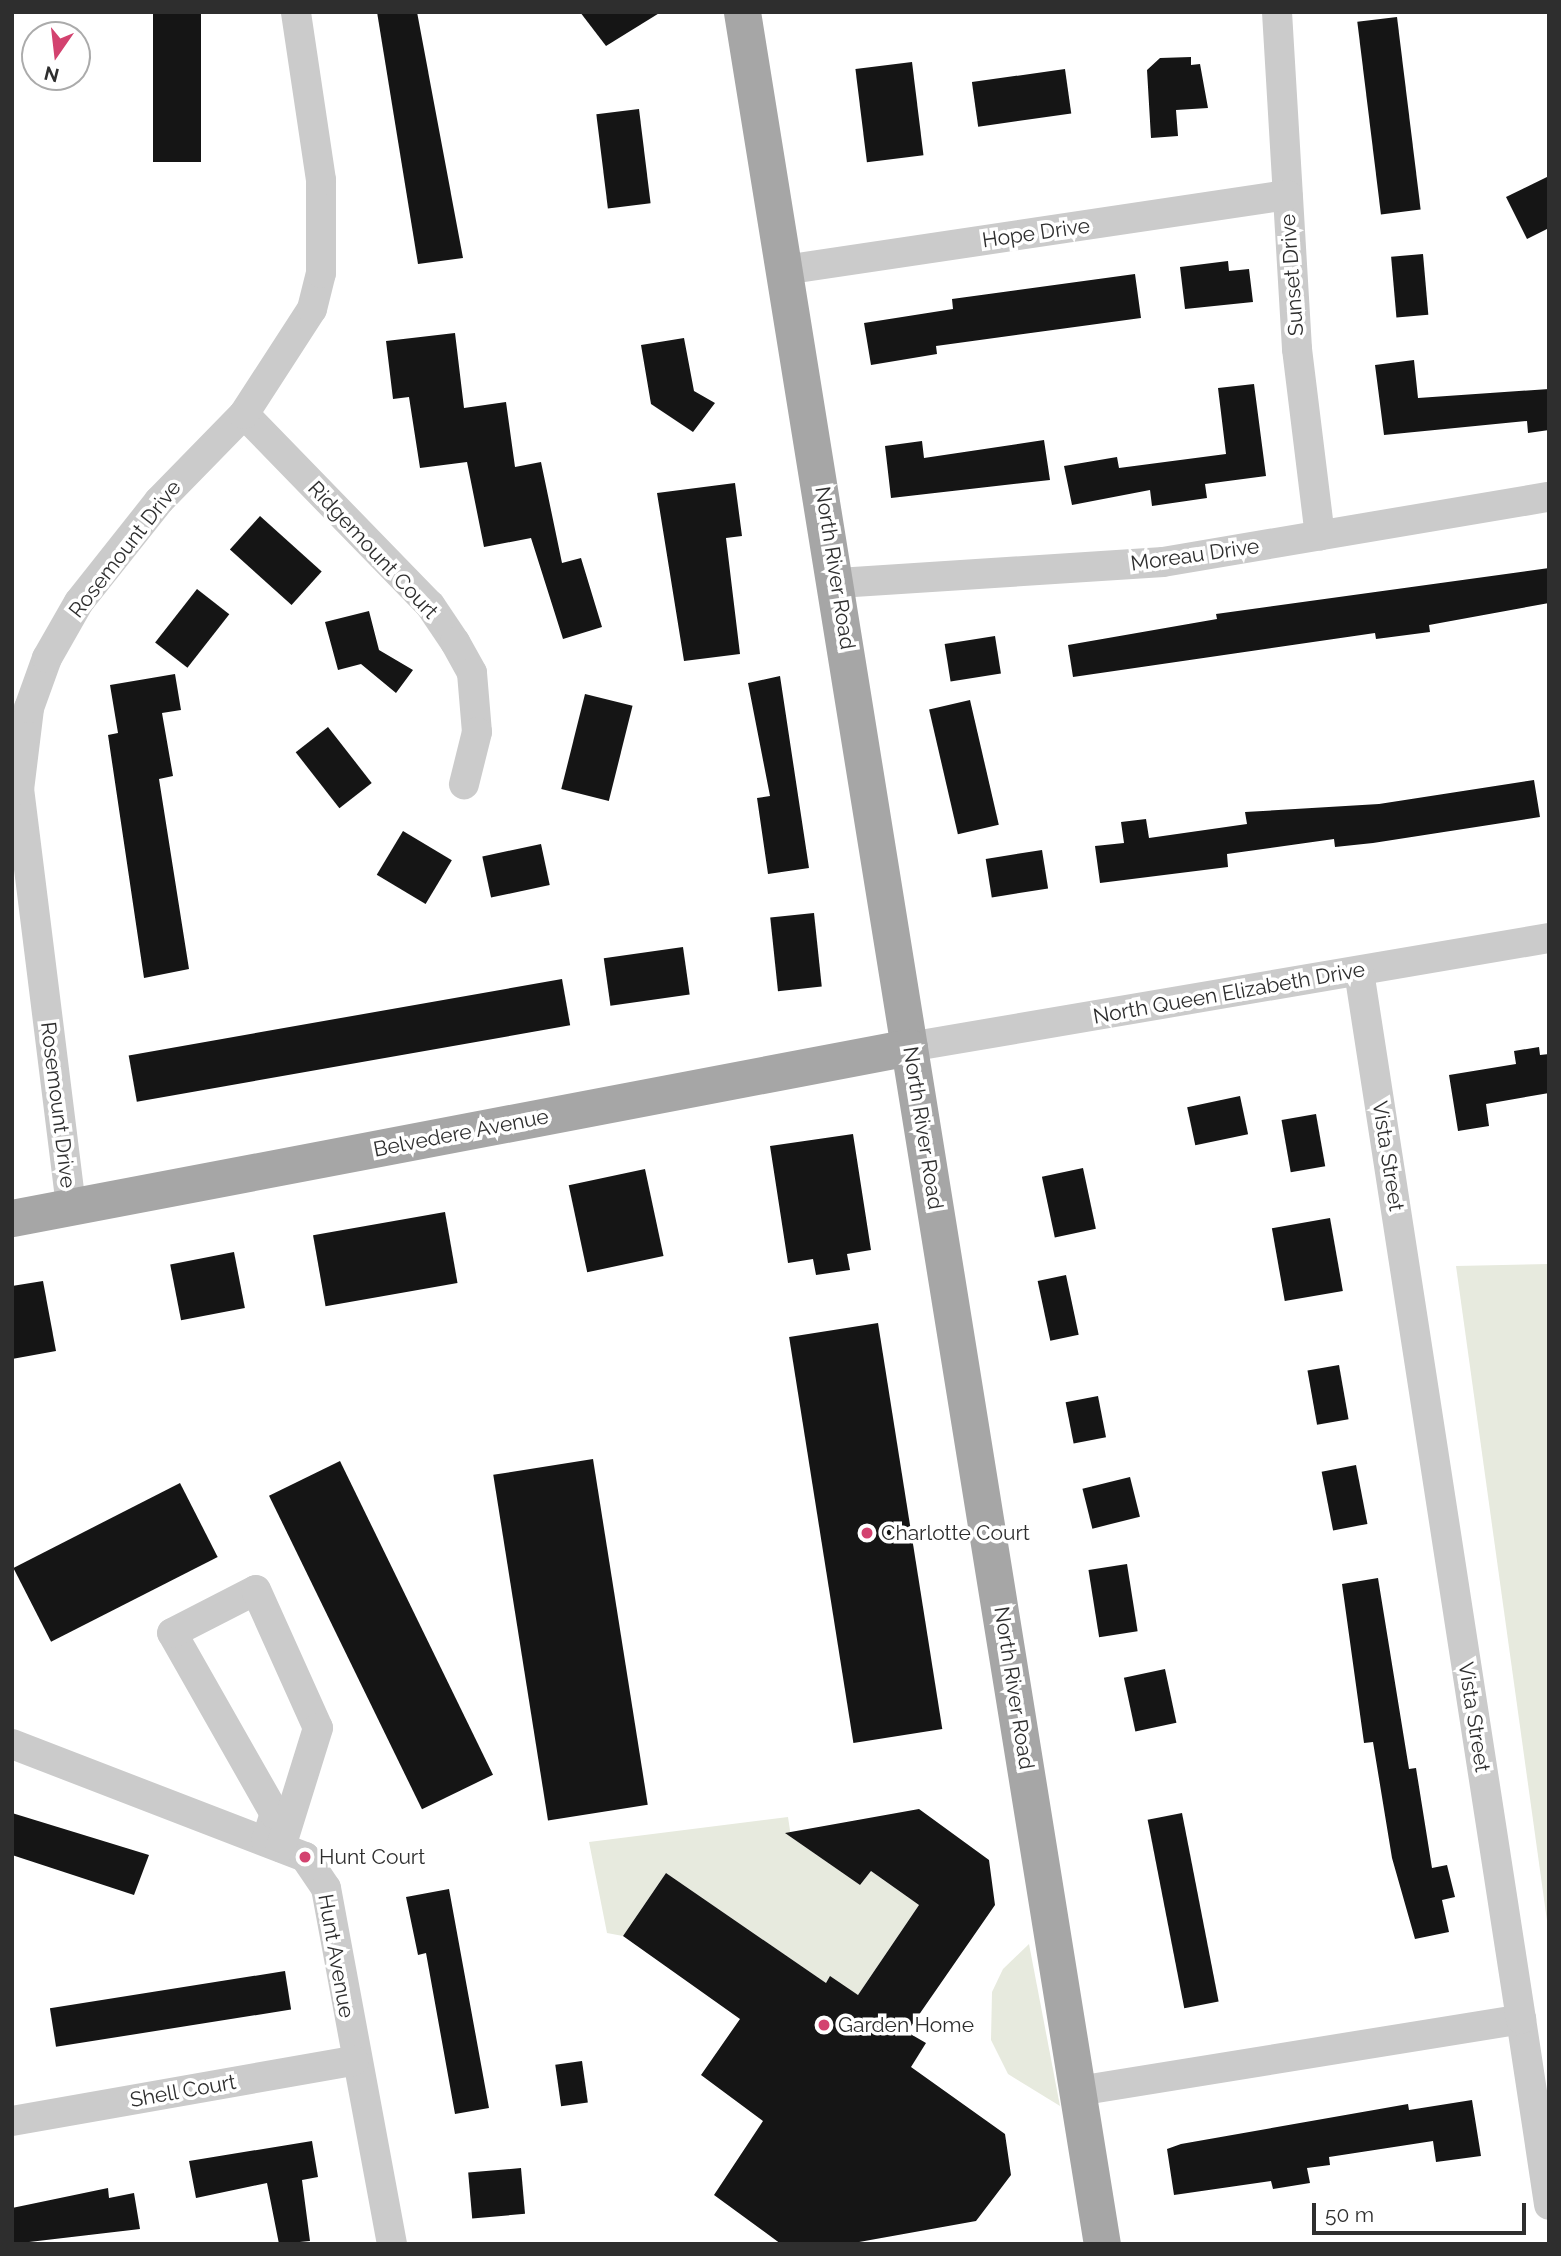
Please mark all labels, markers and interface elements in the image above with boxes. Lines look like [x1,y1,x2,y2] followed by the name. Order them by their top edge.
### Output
[21,21,91,91] north arrow
[42,62,61,87] text: N
[980,213,1092,253] street label: Hope Drive
[1275,213,1309,337] street label: Sunset Drive
[64,475,186,623] street label: Rosemount Drive
[303,476,443,624] street label: Ridgemount Court
[810,485,860,651] street label: North River Road
[1129,534,1261,576] street label: Moreau Drive
[1091,957,1367,1029] street label: North Queen Elizabeth Drive
[35,1020,81,1190] street label: Rosemount Drive
[898,1045,948,1211] street label: North River Road
[1367,1099,1409,1213] street label: Vista Street
[371,1104,551,1162] street label: Belvedere Avenue
[881,1520,1030,1546] place label: Charlotte Court
[859,1525,875,1541] marker: Charlotte Court
[989,1605,1039,1771] street label: North River Road
[1453,1660,1495,1774] street label: Vista Street
[319,1844,425,1870] place label: Hunt Court
[297,1849,313,1865] marker: Hunt Court
[313,1892,359,2020] street label: Hunt Avenue
[838,2012,974,2038] place label: Garden Home
[816,2017,832,2033] marker: Garden Home
[128,2069,238,2113] street label: Shell Court
[1316,2190,1530,2234] scale bar
[1325,2202,1374,2227] text: 50 m

